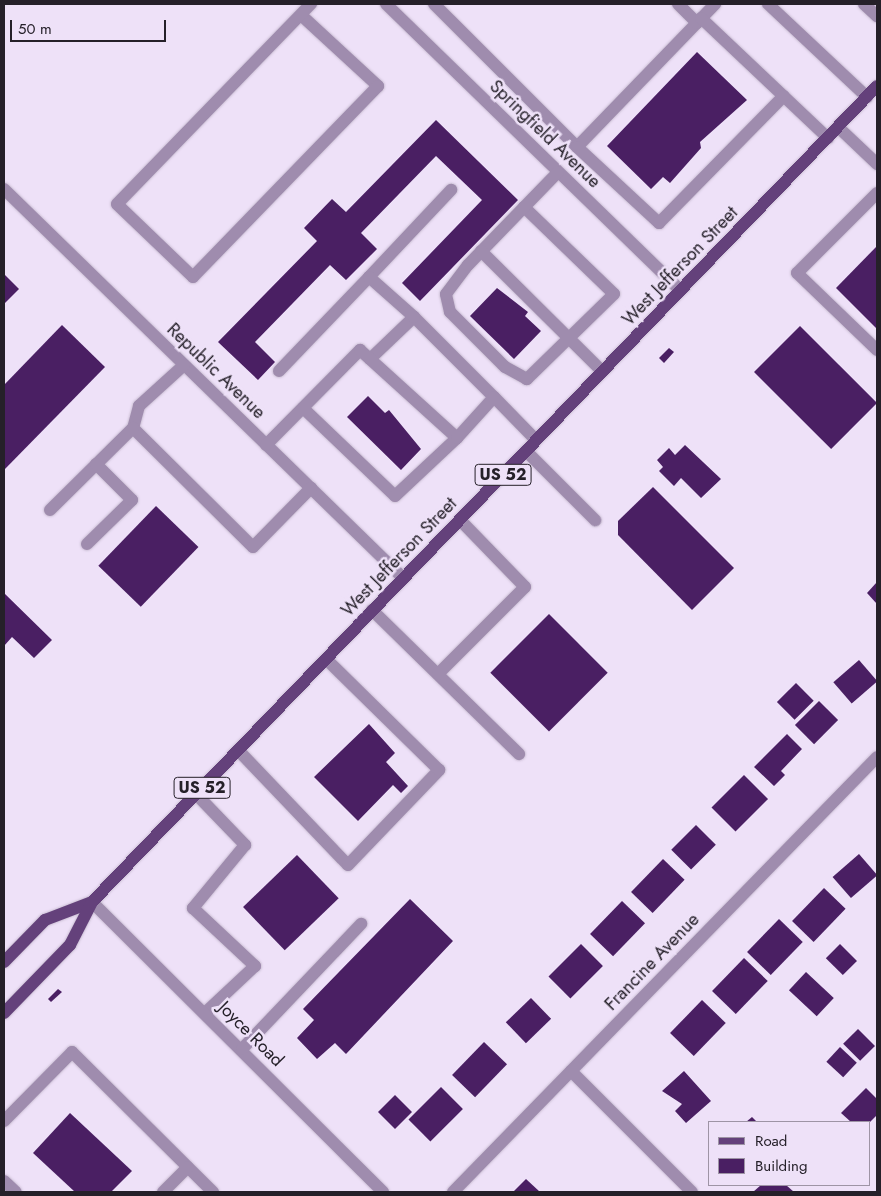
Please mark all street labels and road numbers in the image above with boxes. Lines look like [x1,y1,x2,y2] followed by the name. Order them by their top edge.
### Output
[485,76,605,192] street label: Springfield Avenue
[618,202,742,330] street label: West Jefferson Street
[162,319,270,423] street label: Republic Avenue
[474,462,532,488] road number: US 52
[337,493,461,621] street label: West Jefferson Street
[173,774,231,801] road number: US 52
[600,909,704,1015] street label: Francine Avenue
[214,997,288,1071] street label: Joyce Road

